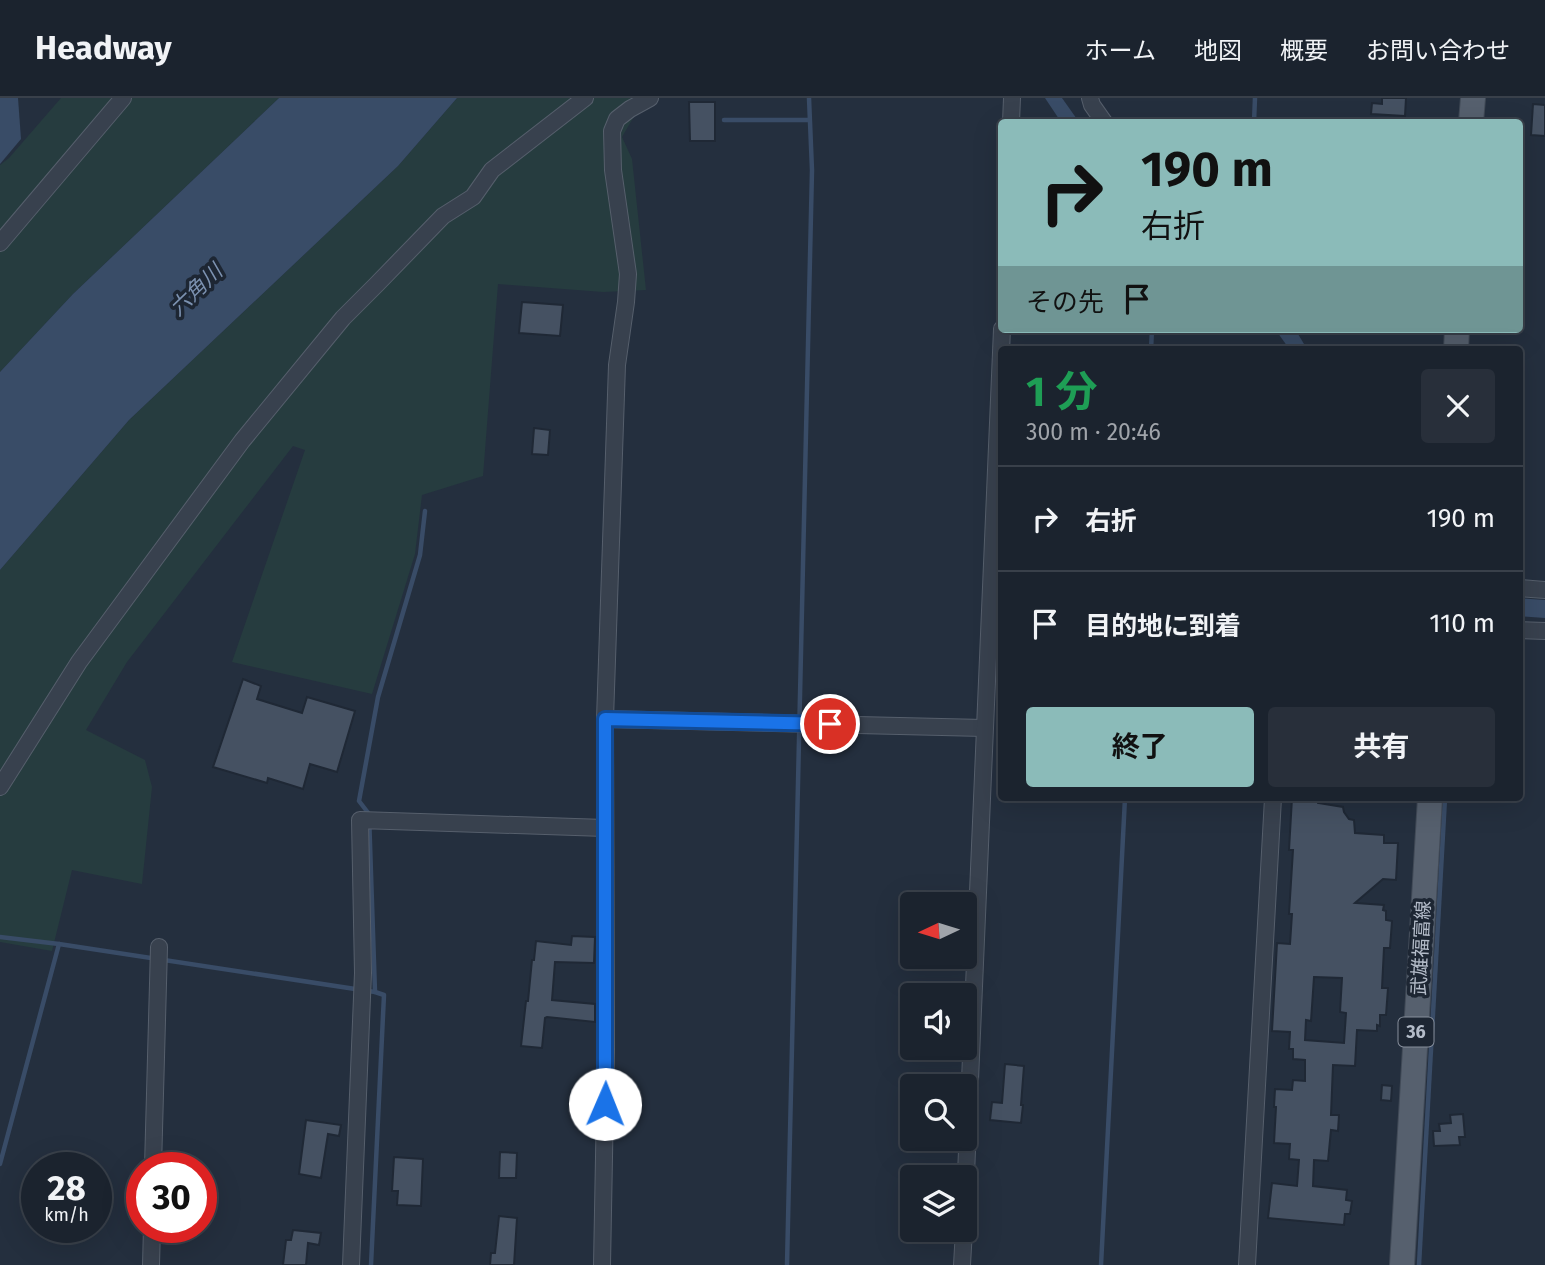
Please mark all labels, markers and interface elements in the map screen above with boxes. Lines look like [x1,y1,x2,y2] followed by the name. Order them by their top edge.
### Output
[35,28,172,68] text: Headway
[1085,37,1156,65] text: ホーム
[1194,37,1242,65] text: 地図
[1280,37,1328,65] text: 概要
[1366,37,1510,65] text: お問い合わせ
[1141,140,1273,199] text: 190 m
[1026,147,1117,238] icon: right
[1141,207,1205,245] text: 右折
[164,257,229,321] water label: 六角川
[1118,280,1156,318] icon: arrive
[1026,287,1104,318] text: その先
[1026,367,1097,417] text: 1 分
[1421,369,1495,443] button: close
[1026,418,1161,446] text: 300 m · 20:46
[1026,500,1064,538] icon: right
[1426,503,1495,534] text: 190 m
[1085,506,1137,537] text: 右折
[1026,605,1064,643] icon: arrive
[1429,608,1495,639] text: 110 m
[1085,611,1241,642] text: 目的地に到着
[800,694,860,754] pin
[811,705,849,743] icon: arrive
[1026,707,1254,787] button: 終了
[1268,707,1495,787] button: 共有
[900,892,976,970] north arrow
[900,892,977,1242] map controls
[1407,900,1435,996] street label: 武雄福富線
[900,983,977,1060] button: sound
[1398,1017,1434,1046] road number: 36
[568,1067,642,1141] position arrow
[900,1074,977,1151] button: search
[126,1152,217,1243] speed limit sign: 30
[900,1165,977,1242] button: layers
[47,1167,86,1209] text: 28
[44,1204,89,1226] text: km/h

